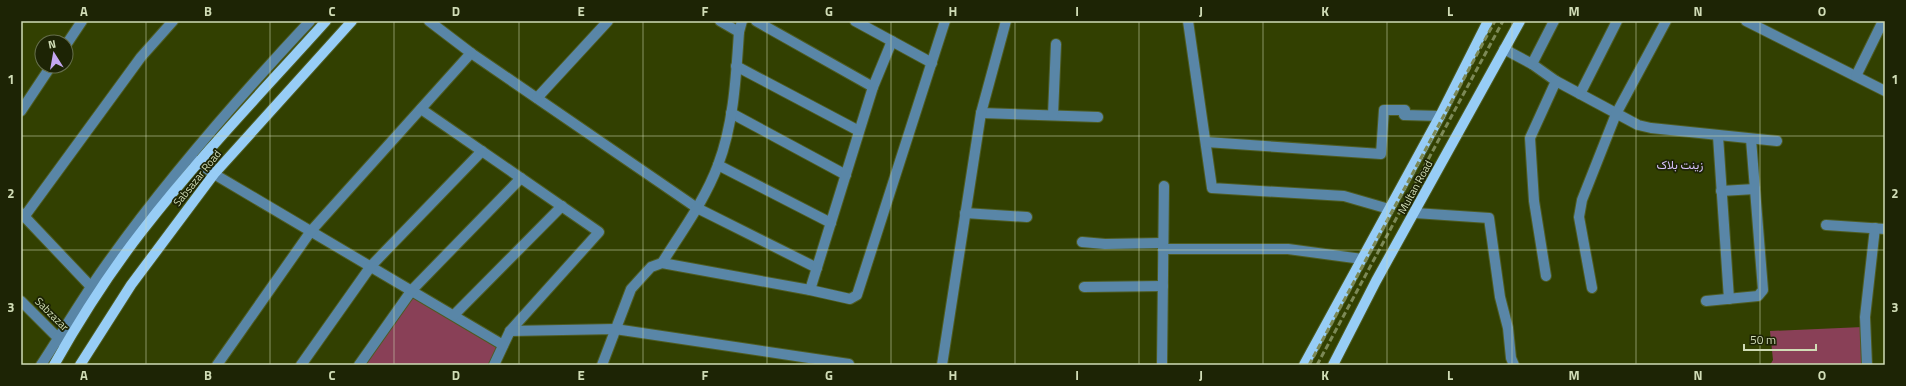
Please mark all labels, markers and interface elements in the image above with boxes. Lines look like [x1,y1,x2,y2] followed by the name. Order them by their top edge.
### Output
[80,1,88,21] text: A
[204,1,212,21] text: B
[328,1,336,21] text: C
[452,1,460,21] text: D
[577,1,585,21] text: E
[702,1,709,21] text: F
[825,1,833,21] text: G
[949,1,957,21] text: H
[1075,1,1079,21] text: I
[1199,1,1203,21] text: J
[1321,1,1329,21] text: K
[1447,1,1453,21] text: L
[1568,1,1580,21] text: M
[1693,1,1703,21] text: N
[1818,1,1826,21] text: O
[34,34,74,74] north arrow
[47,36,57,53] text: N
[7,69,15,89] text: 1
[1891,69,1899,89] text: 1
[169,146,225,210] street label: Sabsazar Road
[1657,155,1703,174] district label: زینت بلاک
[1394,157,1436,217] street label: Multan Road
[7,183,15,203] text: 2
[1891,183,1899,203] text: 2
[31,293,73,335] street label: Sabzazar
[7,297,15,317] text: 3
[1891,297,1899,317] text: 3
[1744,326,1816,352] scale bar
[1750,330,1776,349] text: 50 m
[80,365,88,385] text: A
[204,365,212,385] text: B
[328,365,336,385] text: C
[452,365,460,385] text: D
[577,365,585,385] text: E
[702,365,709,385] text: F
[825,365,833,385] text: G
[949,365,957,385] text: H
[1075,365,1079,385] text: I
[1199,365,1203,385] text: J
[1321,365,1329,385] text: K
[1447,365,1453,385] text: L
[1568,365,1580,385] text: M
[1693,365,1703,385] text: N
[1818,365,1826,385] text: O

